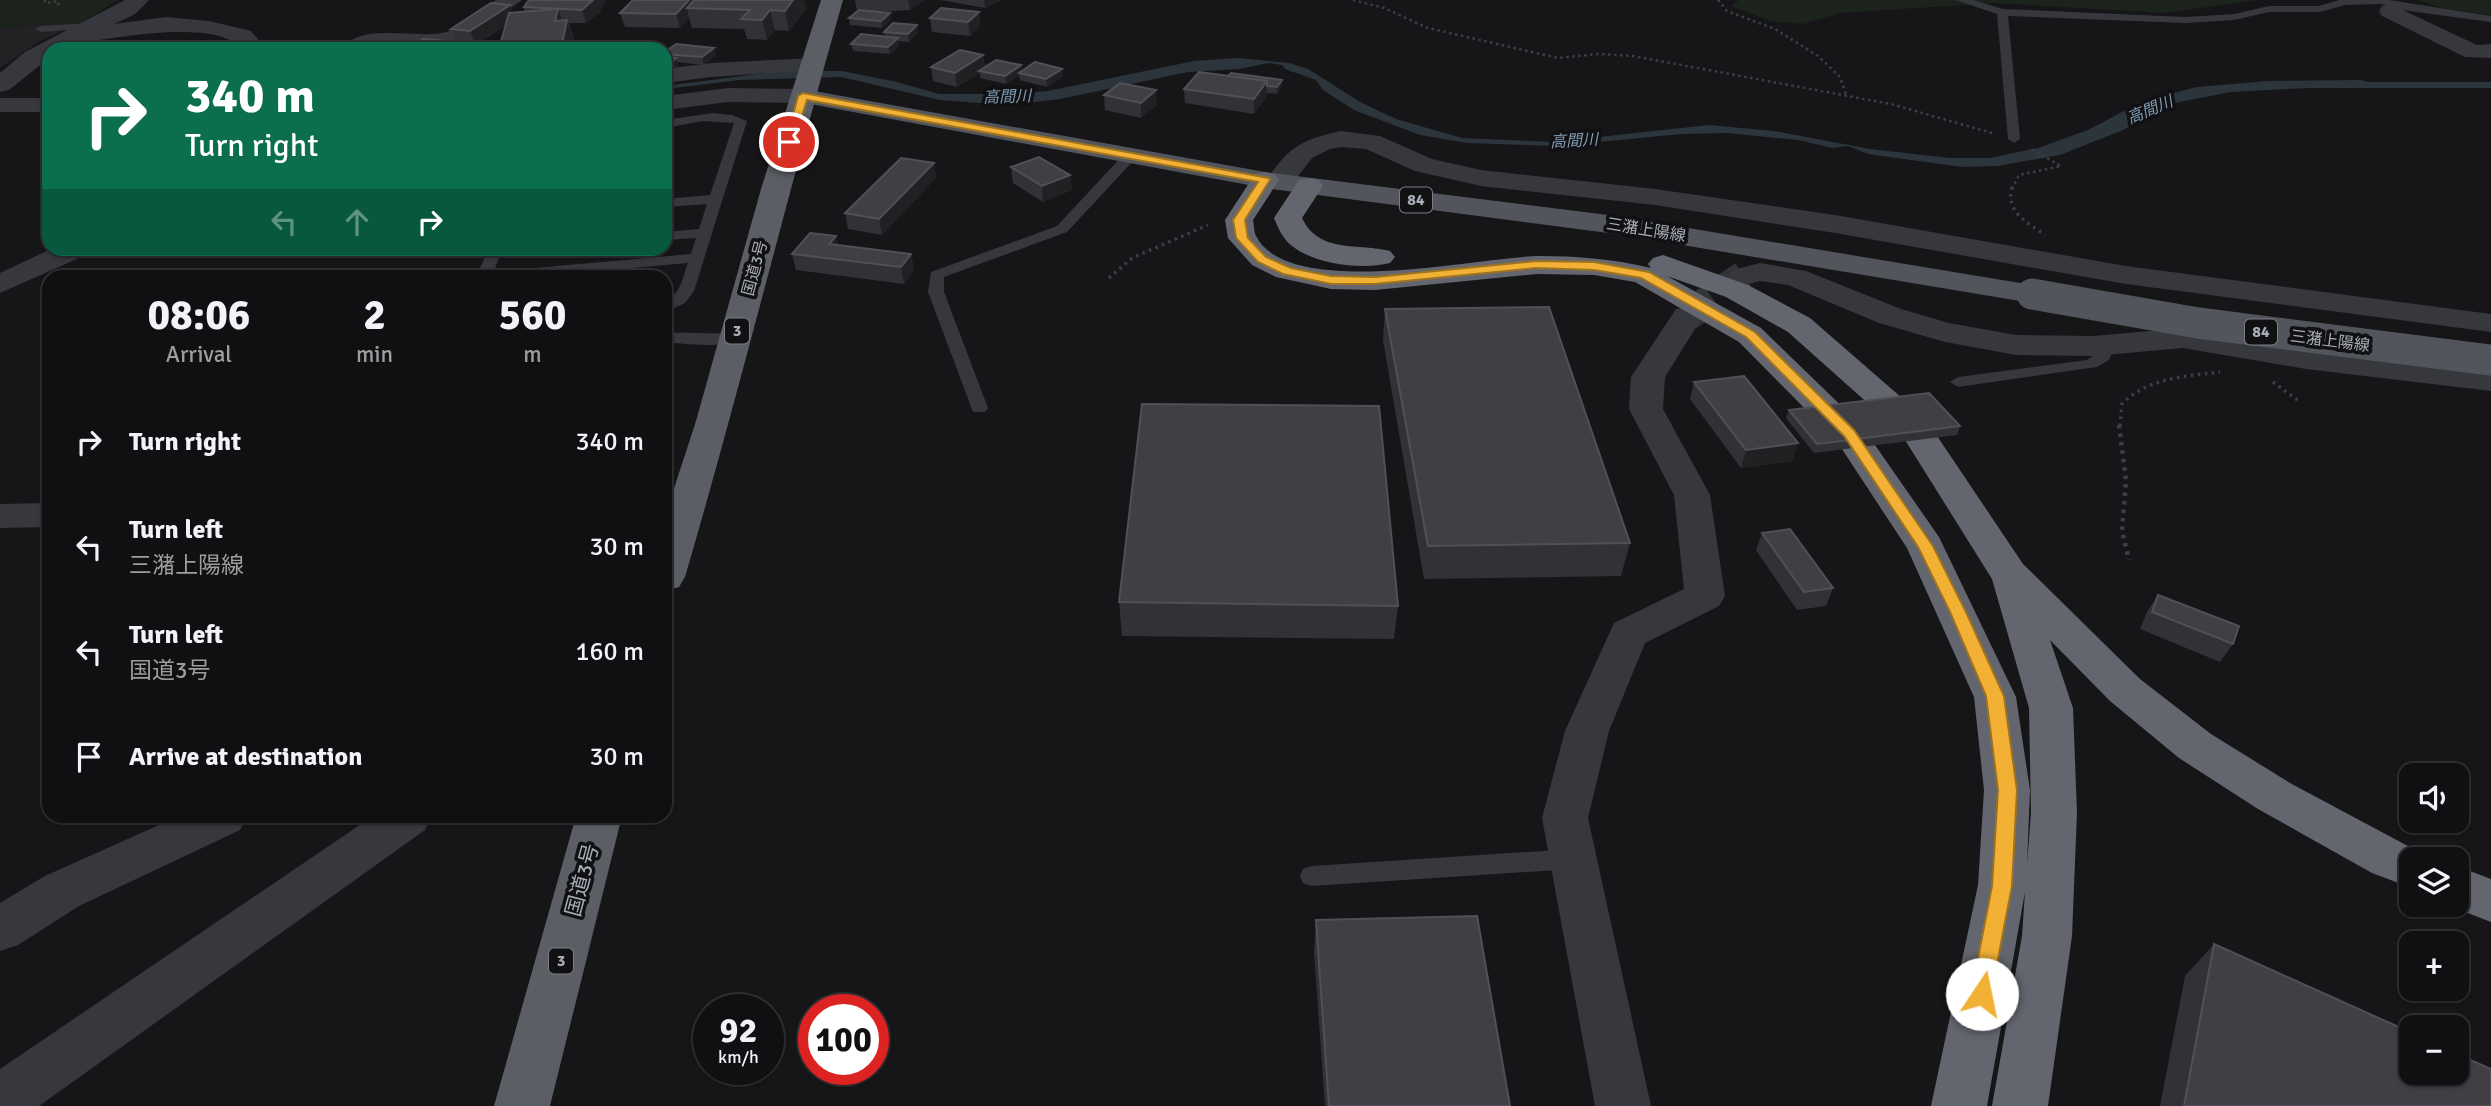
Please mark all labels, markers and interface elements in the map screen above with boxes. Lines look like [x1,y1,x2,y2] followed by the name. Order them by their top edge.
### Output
[185,66,315,126] text: 340 m
[70,70,161,161] icon: right
[983,86,1033,108] water label: 高間川
[2124,91,2178,129] water label: 高間川
[759,112,819,172] pin
[770,123,808,161] icon: arrive
[185,126,318,165] text: Turn right
[1550,130,1600,152] water label: 高間川
[1400,188,1432,212] road number: 84
[265,203,303,241] icon: left
[338,203,376,241] icon: ahead
[411,203,449,241] icon: right
[1605,214,1687,246] street label: 三潴上陽線
[738,238,772,298] street label: 国道3号
[147,290,251,341] text: 08:06
[363,290,386,341] text: 2
[498,290,567,341] text: 560
[725,318,749,344] road number: 3
[2245,320,2277,344] road number: 84
[2289,326,2371,356] street label: 三潴上陽線
[166,340,232,369] text: Arrival
[356,340,393,369] text: min
[523,340,542,369] text: m
[70,423,108,461] icon: right
[129,426,241,458] text: Turn right
[575,426,644,458] text: 340 m
[129,514,223,546] text: Turn left
[70,528,108,566] icon: left
[589,531,644,563] text: 30 m
[129,551,244,580] text: 三潴上陽線
[129,619,223,651] text: Turn left
[70,633,108,671] icon: left
[575,636,644,668] text: 160 m
[129,656,210,685] text: 国道3号
[70,738,108,776] icon: arrive
[129,741,362,773] text: Arrive at destination
[589,741,644,773] text: 30 m
[2399,763,2469,1085] map controls
[2399,763,2469,833] button: sound
[560,841,604,919] street label: 国道3号
[2399,847,2469,917] button: layers
[2399,931,2469,1001] button: +
[549,948,573,973] road number: 3
[1945,957,2019,1031] position arrow
[798,994,889,1085] speed limit sign: 100
[720,1009,757,1052] text: 92
[2399,1015,2469,1085] button: −
[718,1046,759,1068] text: km/h

